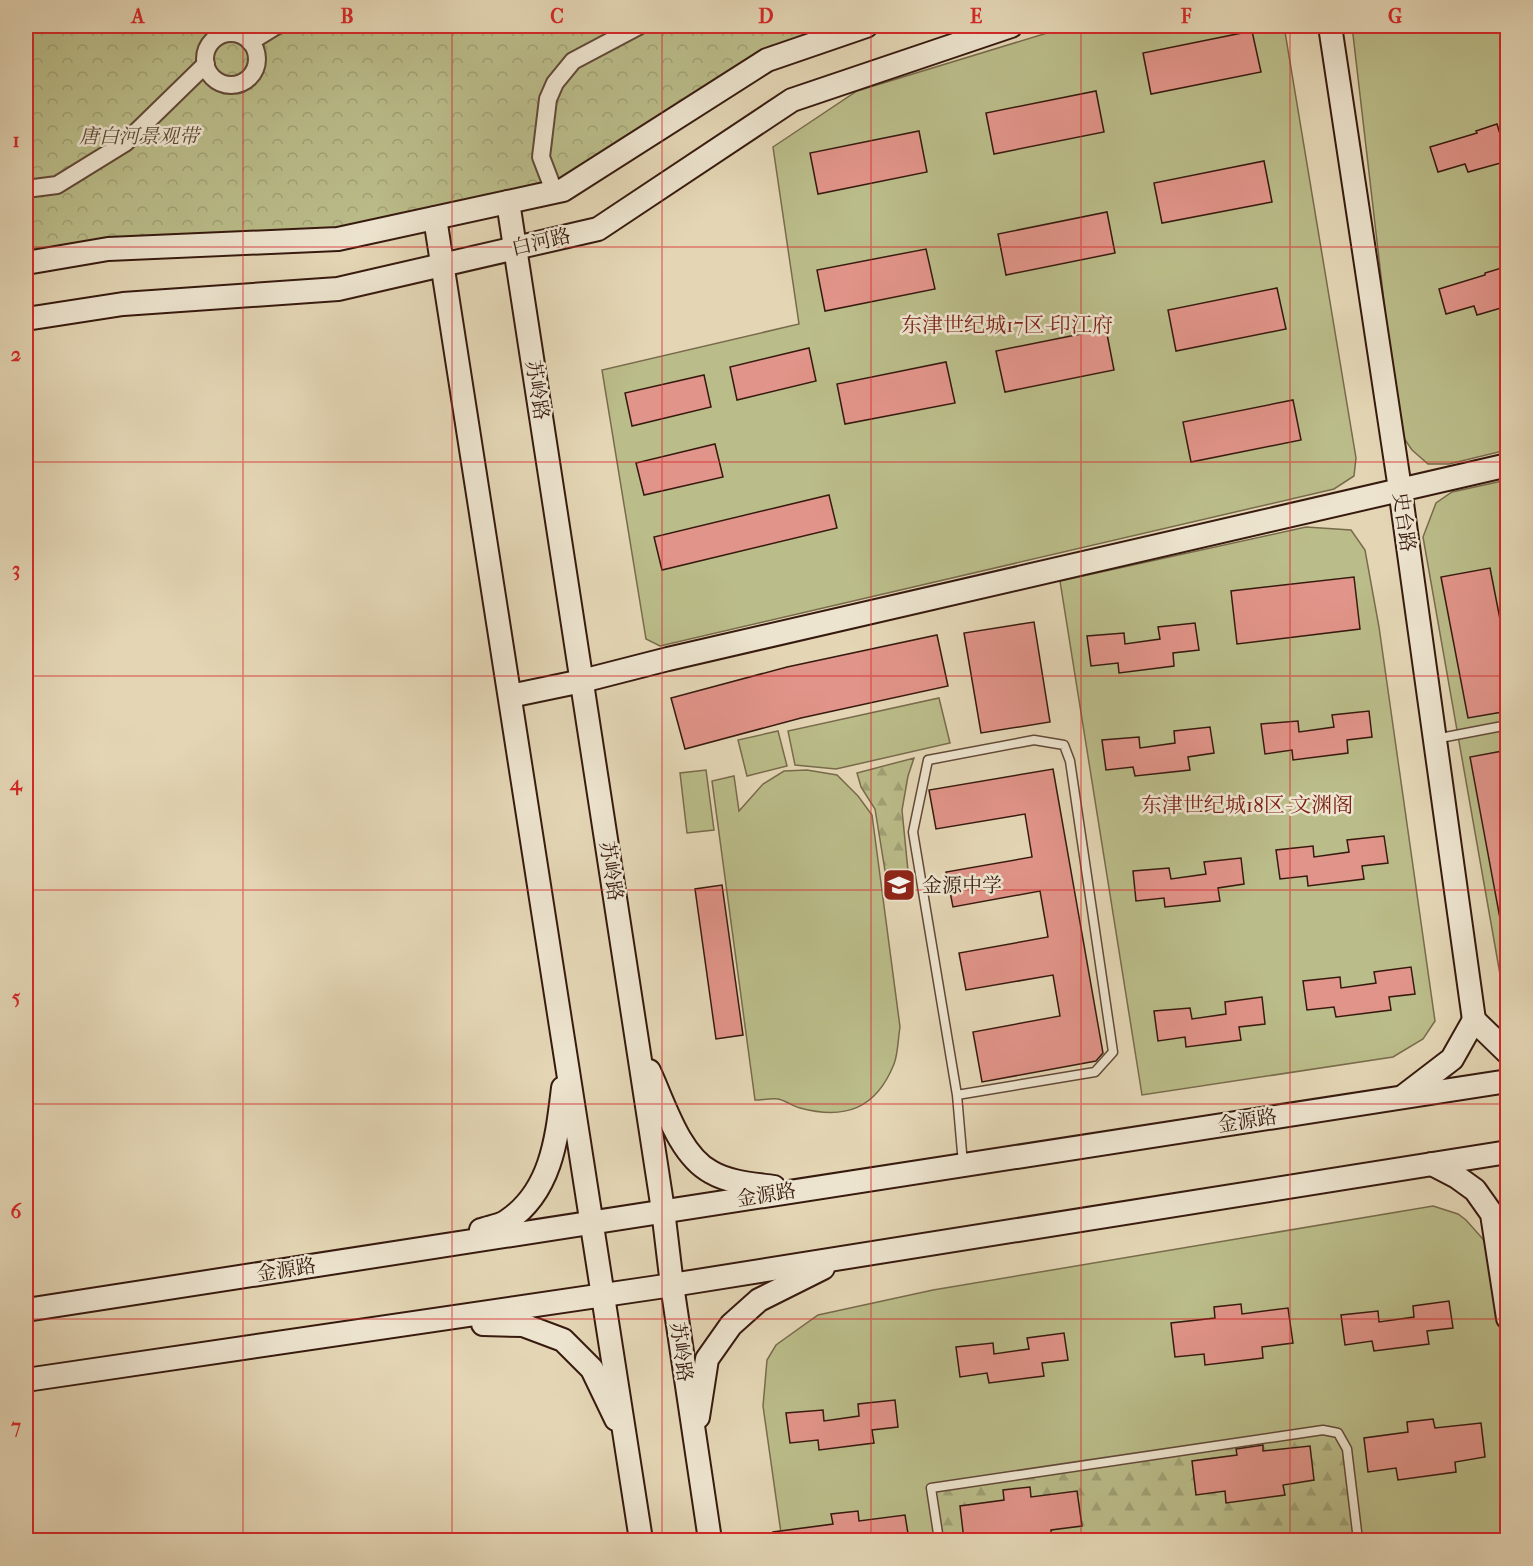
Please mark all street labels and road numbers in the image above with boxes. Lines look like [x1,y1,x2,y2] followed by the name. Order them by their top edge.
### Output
[509,224,573,260] street label: 白河路
[521,359,553,421] street label: 苏岭路
[1388,491,1420,553] street label: 史台路
[595,840,627,902] street label: 苏岭路
[1216,1105,1278,1137] street label: 金源路
[735,1179,797,1211] street label: 金源路
[255,1254,317,1286] street label: 金源路
[665,1321,697,1383] street label: 苏岭路

